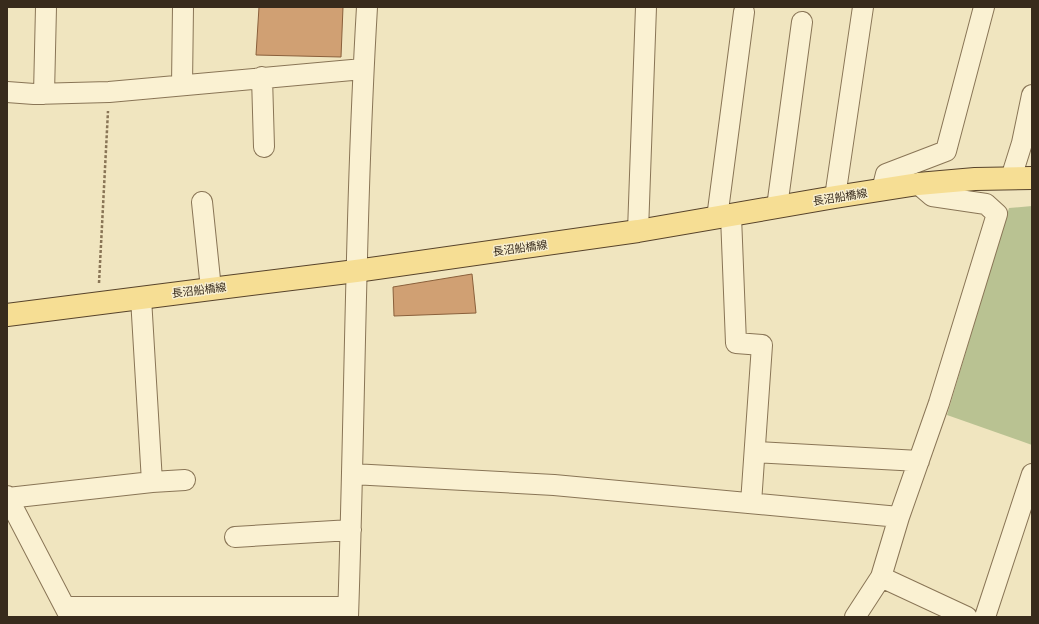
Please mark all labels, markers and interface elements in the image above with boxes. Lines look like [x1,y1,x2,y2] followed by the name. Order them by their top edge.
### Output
[812,186,868,209] street label: 長沼船橋線
[492,237,548,260] street label: 長沼船橋線
[171,280,227,301] street label: 長沼船橋線

